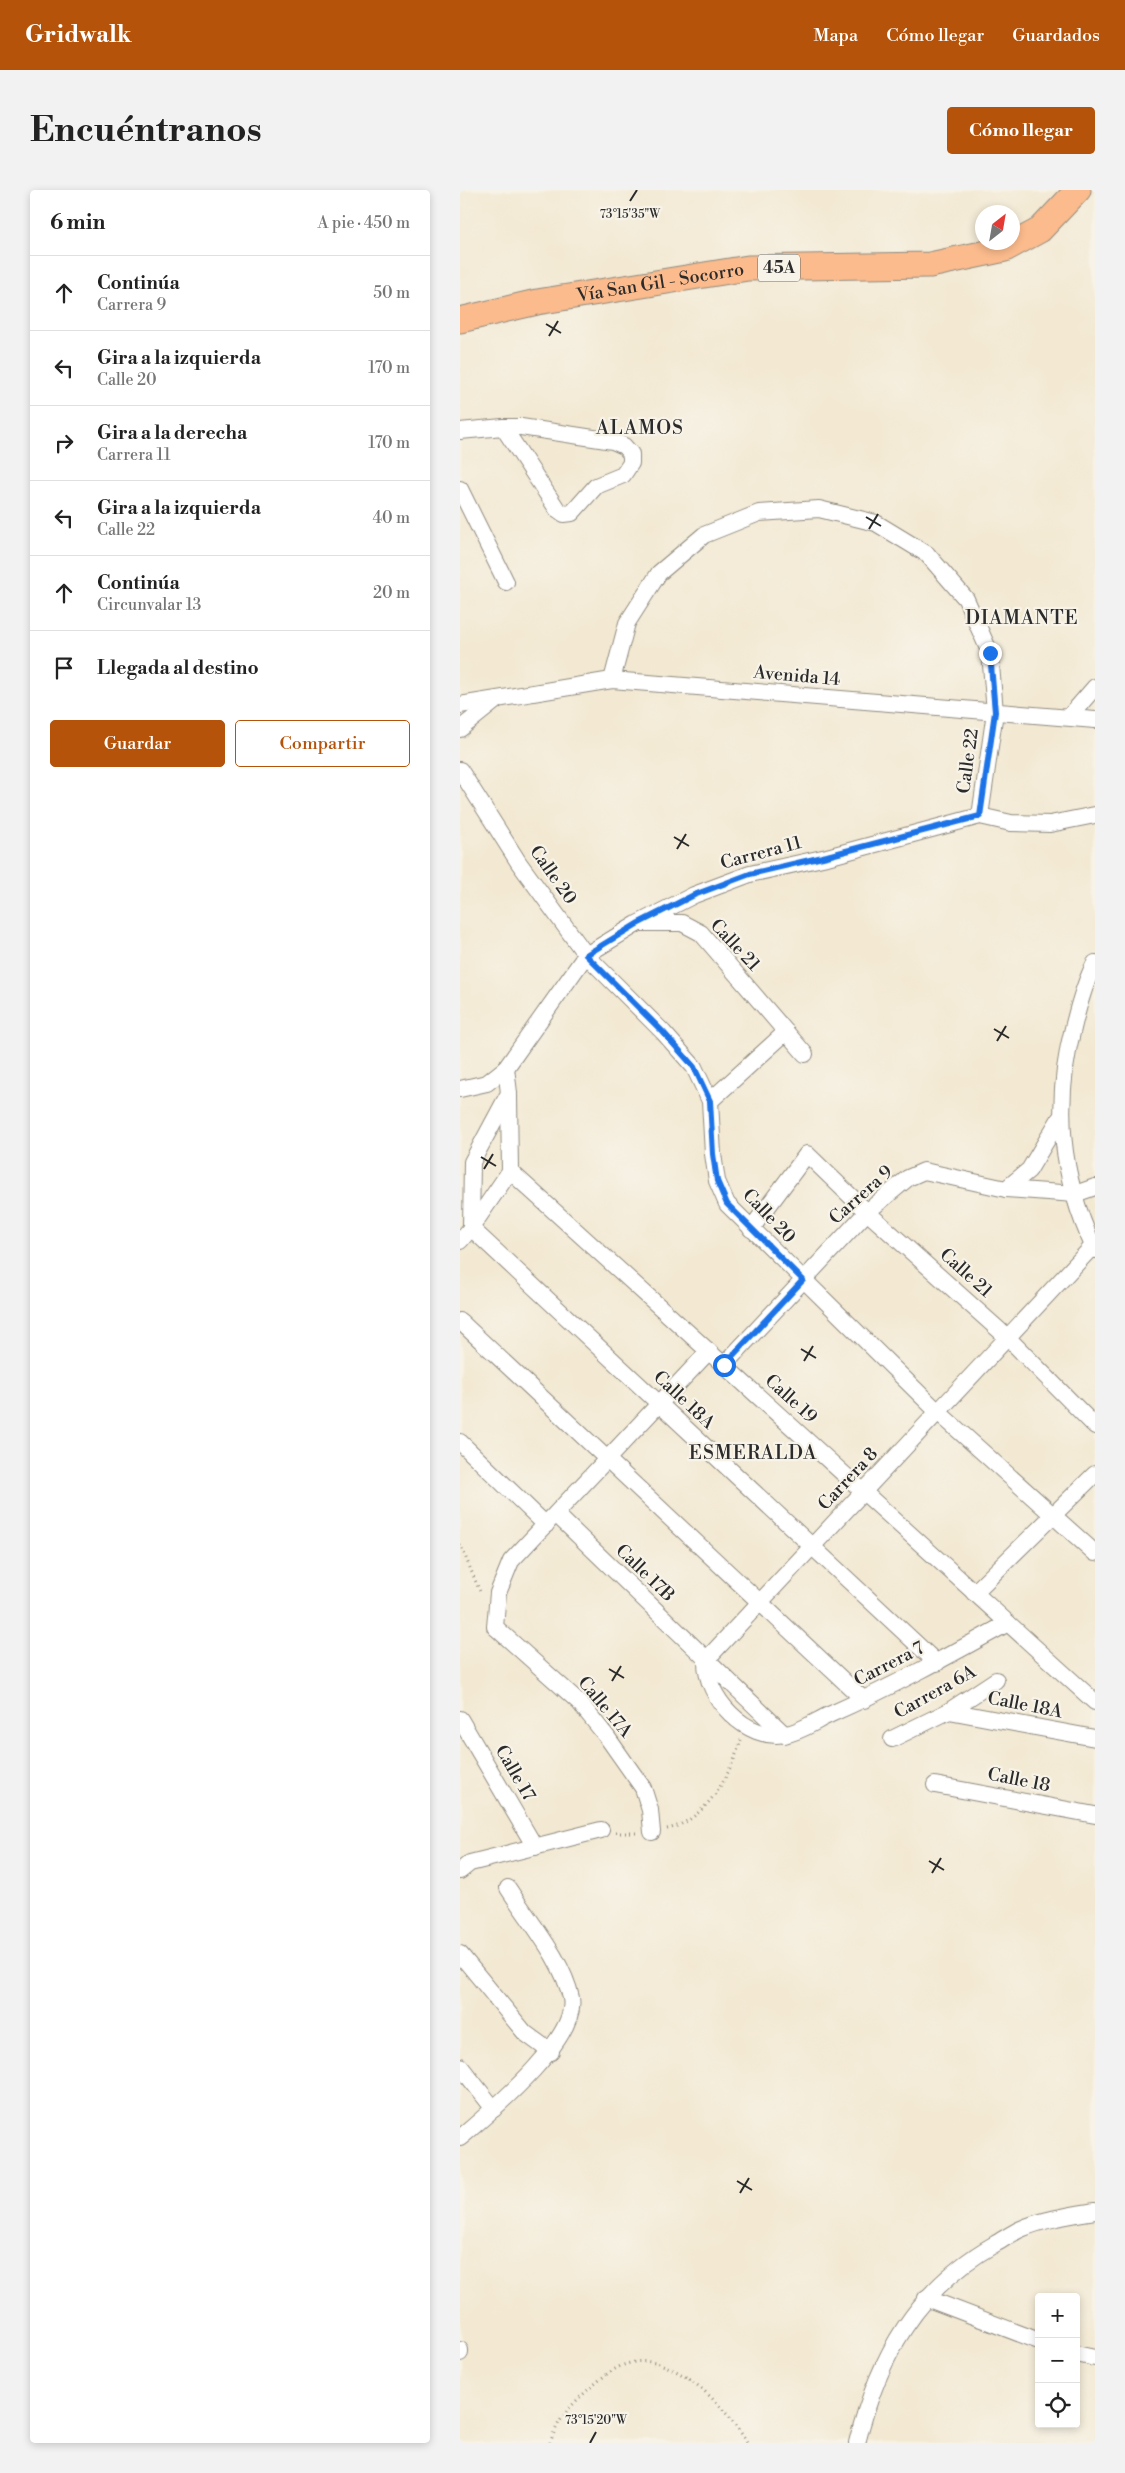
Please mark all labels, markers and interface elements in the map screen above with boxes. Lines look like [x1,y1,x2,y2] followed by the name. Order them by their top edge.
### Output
[25,20,132,50] text: Gridwalk
[814,24,858,47] text: Mapa
[886,24,984,47] text: Cómo llegar
[1012,24,1100,47] text: Guardados
[947,107,1095,154] button: Cómo llegar
[30,109,262,152] text: Encuéntranos
[975,205,1020,250] north arrow
[600,207,661,222] text: 73°15'35"W
[50,210,105,236] text: 6 min
[318,213,410,233] text: A pie · 450 m
[758,254,800,282] road number: 45A
[574,257,746,307] street label: Vía San Gil - Socorro
[97,271,180,295] text: Continúa
[50,279,78,307] icon: ahead
[373,283,410,303] text: 50 m
[97,295,166,315] text: Carrera 9
[97,346,261,370] text: Gira a la izquierda
[50,354,78,382] icon: left
[368,358,410,378] text: 170 m
[97,370,157,390] text: Calle 20
[595,416,684,440] district label: ALAMOS
[97,421,247,445] text: Gira a la derecha
[50,429,78,457] icon: right
[368,433,410,453] text: 170 m
[97,445,171,465] text: Carrera 11
[97,496,261,520] text: Gira a la izquierda
[50,504,78,532] icon: left
[373,508,410,528] text: 40 m
[97,520,155,540] text: Calle 22
[97,571,180,595] text: Continúa
[50,579,78,607] icon: ahead
[373,583,410,603] text: 20 m
[97,595,201,615] text: Circunvalar 13
[965,606,1079,630] district label: DIAMANTE
[979,642,1002,665] route end
[50,654,78,682] icon: arrive
[97,656,259,680] text: Llegada al destino
[752,661,841,691] street label: Avenida 14
[50,720,225,767] button: Guardar
[235,720,410,767] button: Compartir
[952,727,984,795] street label: Calle 22
[718,831,804,875] street label: Carrera 11
[524,841,582,909] street label: Calle 20
[705,914,765,976] street label: Calle 21
[824,1160,898,1230] street label: Carrera 9
[737,1184,801,1248] street label: Calle 20
[935,1243,997,1303] street label: Calle 21
[713,1354,736,1377] route start
[648,1366,720,1435] street label: Calle 18A
[760,1369,822,1429] street label: Calle 19
[689,1441,817,1465] district label: ESMERALDA
[813,1443,883,1515] street label: Carrera 8
[611,1539,679,1607] street label: Calle 17B
[850,1637,928,1691] street label: Carrera 7
[890,1660,981,1724] street label: Carrera 6A
[573,1672,638,1743] street label: Calle 17A
[986,1686,1065,1724] street label: Calle 18A
[490,1741,540,1805] street label: Calle 17
[986,1763,1052,1797] street label: Calle 18
[1035,2293,1080,2428] map controls
[1035,2293,1080,2338] button: +
[1035,2338,1080,2383] button: −
[1035,2383,1080,2428] button: locate
[565,2413,628,2428] text: 73°15'20"W

